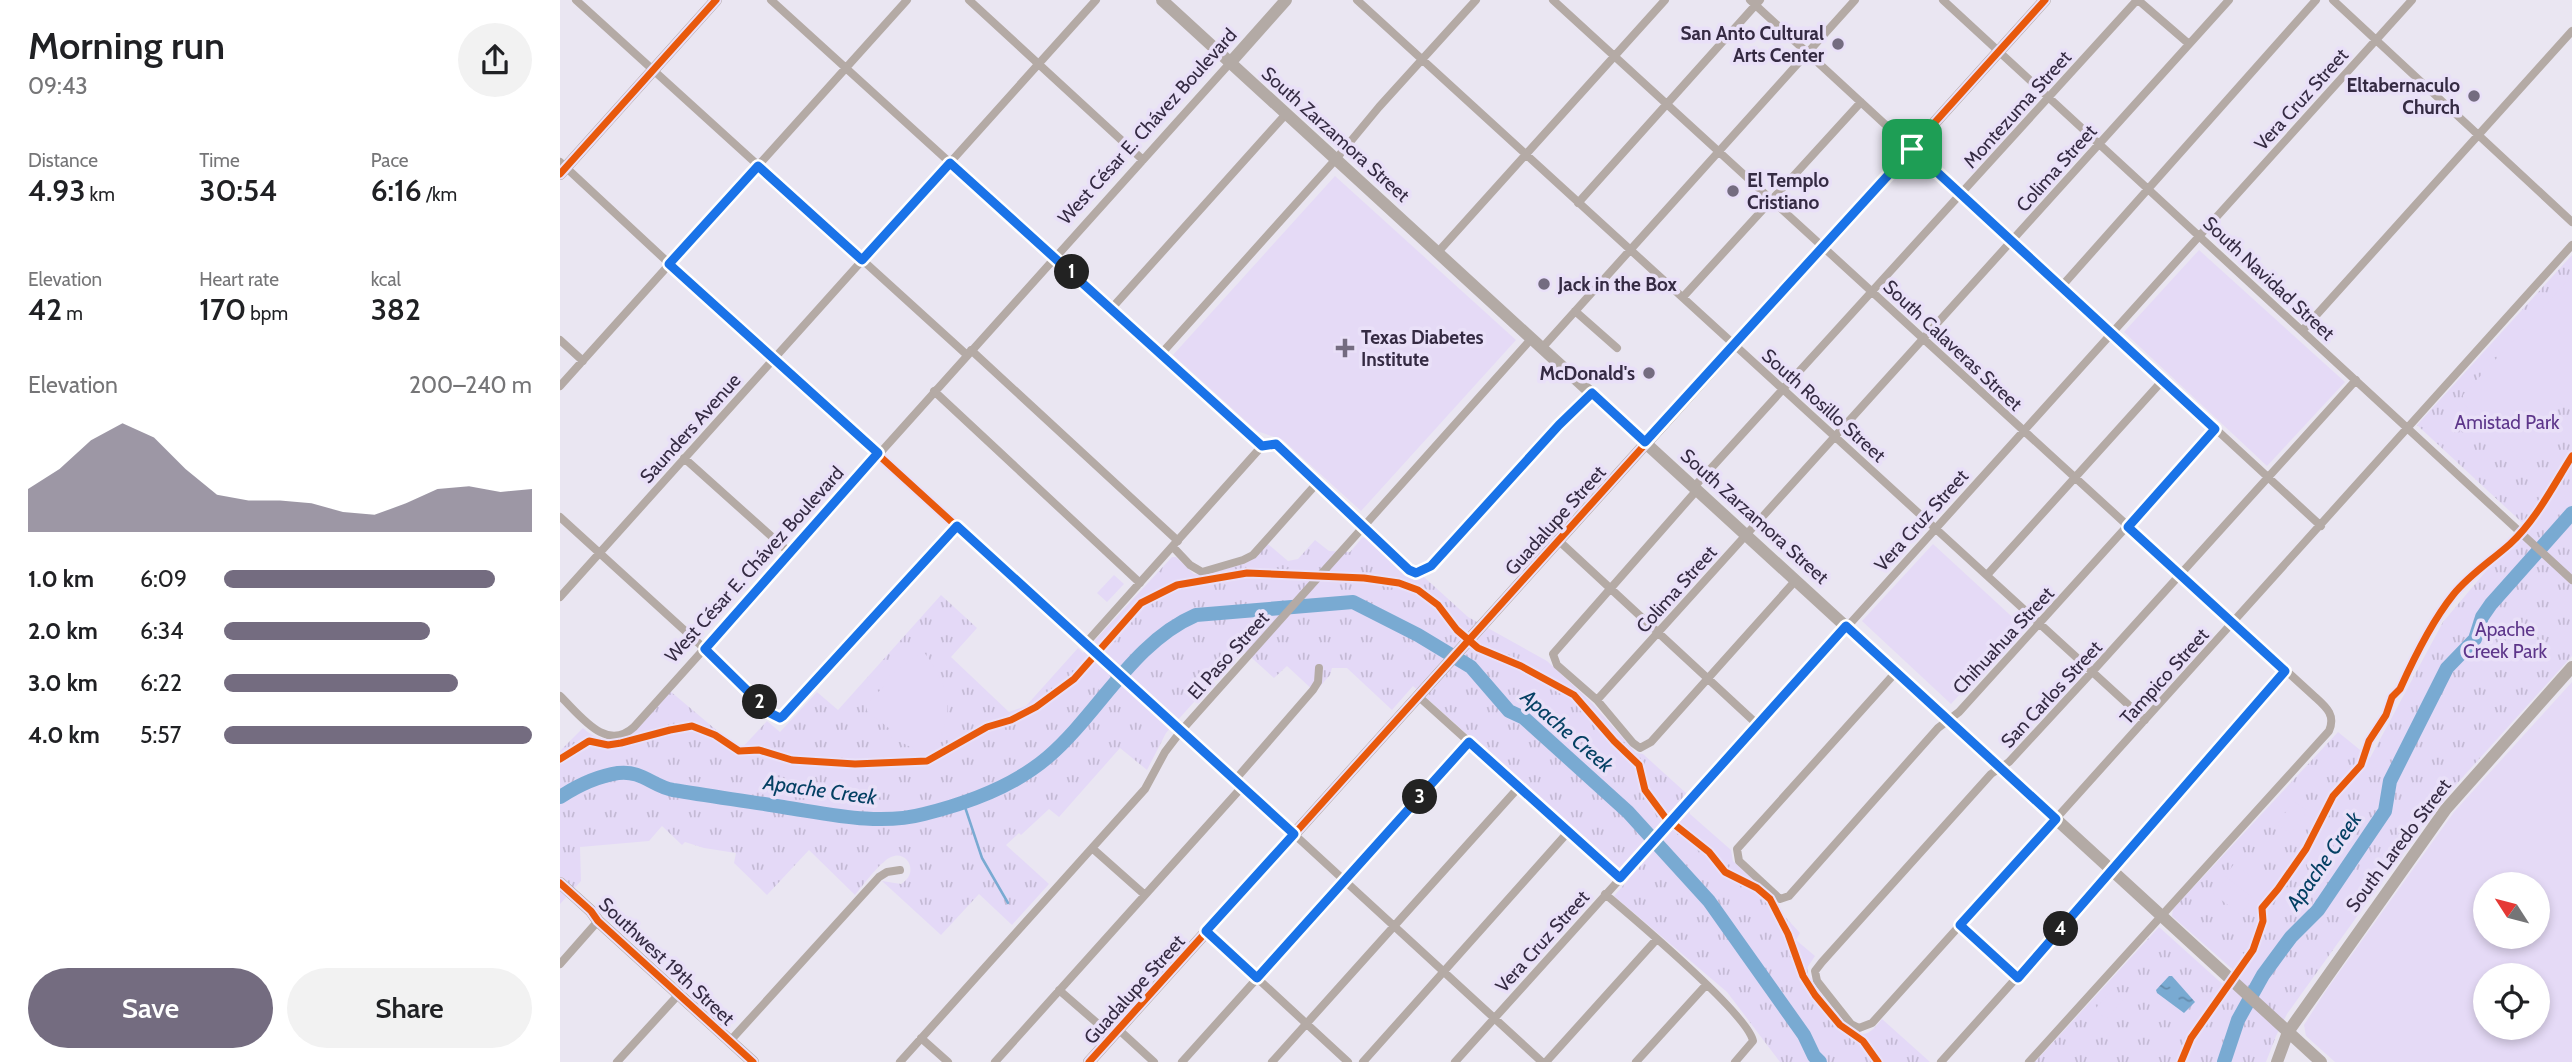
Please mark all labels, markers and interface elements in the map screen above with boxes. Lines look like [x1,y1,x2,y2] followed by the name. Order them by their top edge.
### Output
[28,22,225,69] text: Morning run
[1680,22,1825,67] place label: San Anto Cultural Arts Center
[458,23,532,97] button: share
[1053,23,1242,229] street label: West César E. Chávez Boulevard
[1830,36,1846,52] marker: San Anto Cultural Arts Center
[2250,43,2353,155] street label: Vera Cruz Street
[1959,45,2076,173] street label: Montezuma Street
[1257,62,1415,207] street label: South Zarzamora Street
[28,72,88,100] text: 09:43
[2347,74,2460,119] place label: Eltabernaculo Church
[2466,88,2482,104] marker: Eltabernaculo Church
[1882,119,1942,179] pin
[2011,120,2102,217] street label: Colima Street
[1893,130,1931,168] icon: arrive
[28,149,98,172] text: Distance
[199,149,240,172] text: Time
[371,149,409,172] text: Pace
[1747,169,1829,214] place label: El Templo Cristiano
[28,172,85,209] text: 4.93
[199,172,277,209] text: 30:54
[371,172,422,209] text: 6:16
[85,183,115,206] text: km
[422,183,457,206] text: /km
[1725,183,1741,199] marker: El Templo Cristiano
[2198,212,2340,346] street label: South Navidad Street
[1054,254,1090,290] pin: 1
[1068,260,1075,283] text: 1
[28,268,102,291] text: Elevation
[199,268,279,291] text: Heart rate
[371,268,401,291] text: kcal
[1557,273,1678,296] place label: Jack in the Box
[1878,275,2027,416] street label: South Calaveras Street
[1536,276,1552,292] marker: Jack in the Box
[28,291,62,328] text: 42
[199,291,246,328] text: 170
[371,291,421,328] text: 382
[62,302,83,325] text: m
[246,302,288,325] text: bpm
[1361,326,1484,371] place label: Texas Diabetes Institute
[1335,338,1355,358] marker: Texas Diabetes Institute
[1757,344,1891,467] street label: South Rosillo Street
[1540,362,1635,385] place label: McDonald's
[1641,365,1657,381] marker: McDonald's
[635,369,746,488] street label: Saunders Avenue
[28,371,118,399] text: Elevation
[409,371,532,399] text: 200–240 m
[2455,411,2560,434] park label: Amistad Park
[1676,444,1834,589] street label: South Zarzamora Street
[1500,460,1611,580] street label: Guadalupe Street
[660,461,849,667] street label: West César E. Chávez Boulevard
[1870,464,1973,576] street label: Vera Cruz Street
[1631,541,1722,638] street label: Colima Street
[28,565,94,593] text: 1.0 km
[140,565,187,593] text: 6:09
[1948,582,2059,699] street label: Chihuahua Street
[1183,606,1274,704] street label: El Paso Street
[28,617,98,645] text: 2.0 km
[140,617,184,645] text: 6:34
[2463,618,2547,663] park label: Apache Creek Park
[2115,623,2214,729] street label: Tampico Street
[1996,636,2107,753] street label: San Carlos Street
[28,669,98,697] text: 3.0 km
[140,669,182,697] text: 6:22
[1515,683,1619,778] water label: Apache Creek
[742,684,778,720] pin: 2
[754,690,765,713] text: 2
[28,721,100,749] text: 4.0 km
[140,721,181,749] text: 5:57
[761,769,879,810] water label: Apache Creek
[2341,774,2456,916] street label: South Laredo Street
[1402,780,1438,814] pin: 3
[1414,785,1425,808] text: 3
[2280,806,2367,915] water label: Apache Creek
[2473,872,2550,948] north arrow
[2473,872,2550,1040] map controls
[1491,885,1594,997] street label: Vera Cruz Street
[594,893,740,1030] street label: Southwest 19th Street
[2044,912,2078,946] pin: 4
[2055,917,2066,940] text: 4
[1079,929,1190,1049] street label: Guadalupe Street
[2473,963,2550,1040] button: locate
[28,968,273,1048] button: Save
[287,968,532,1048] button: Share

